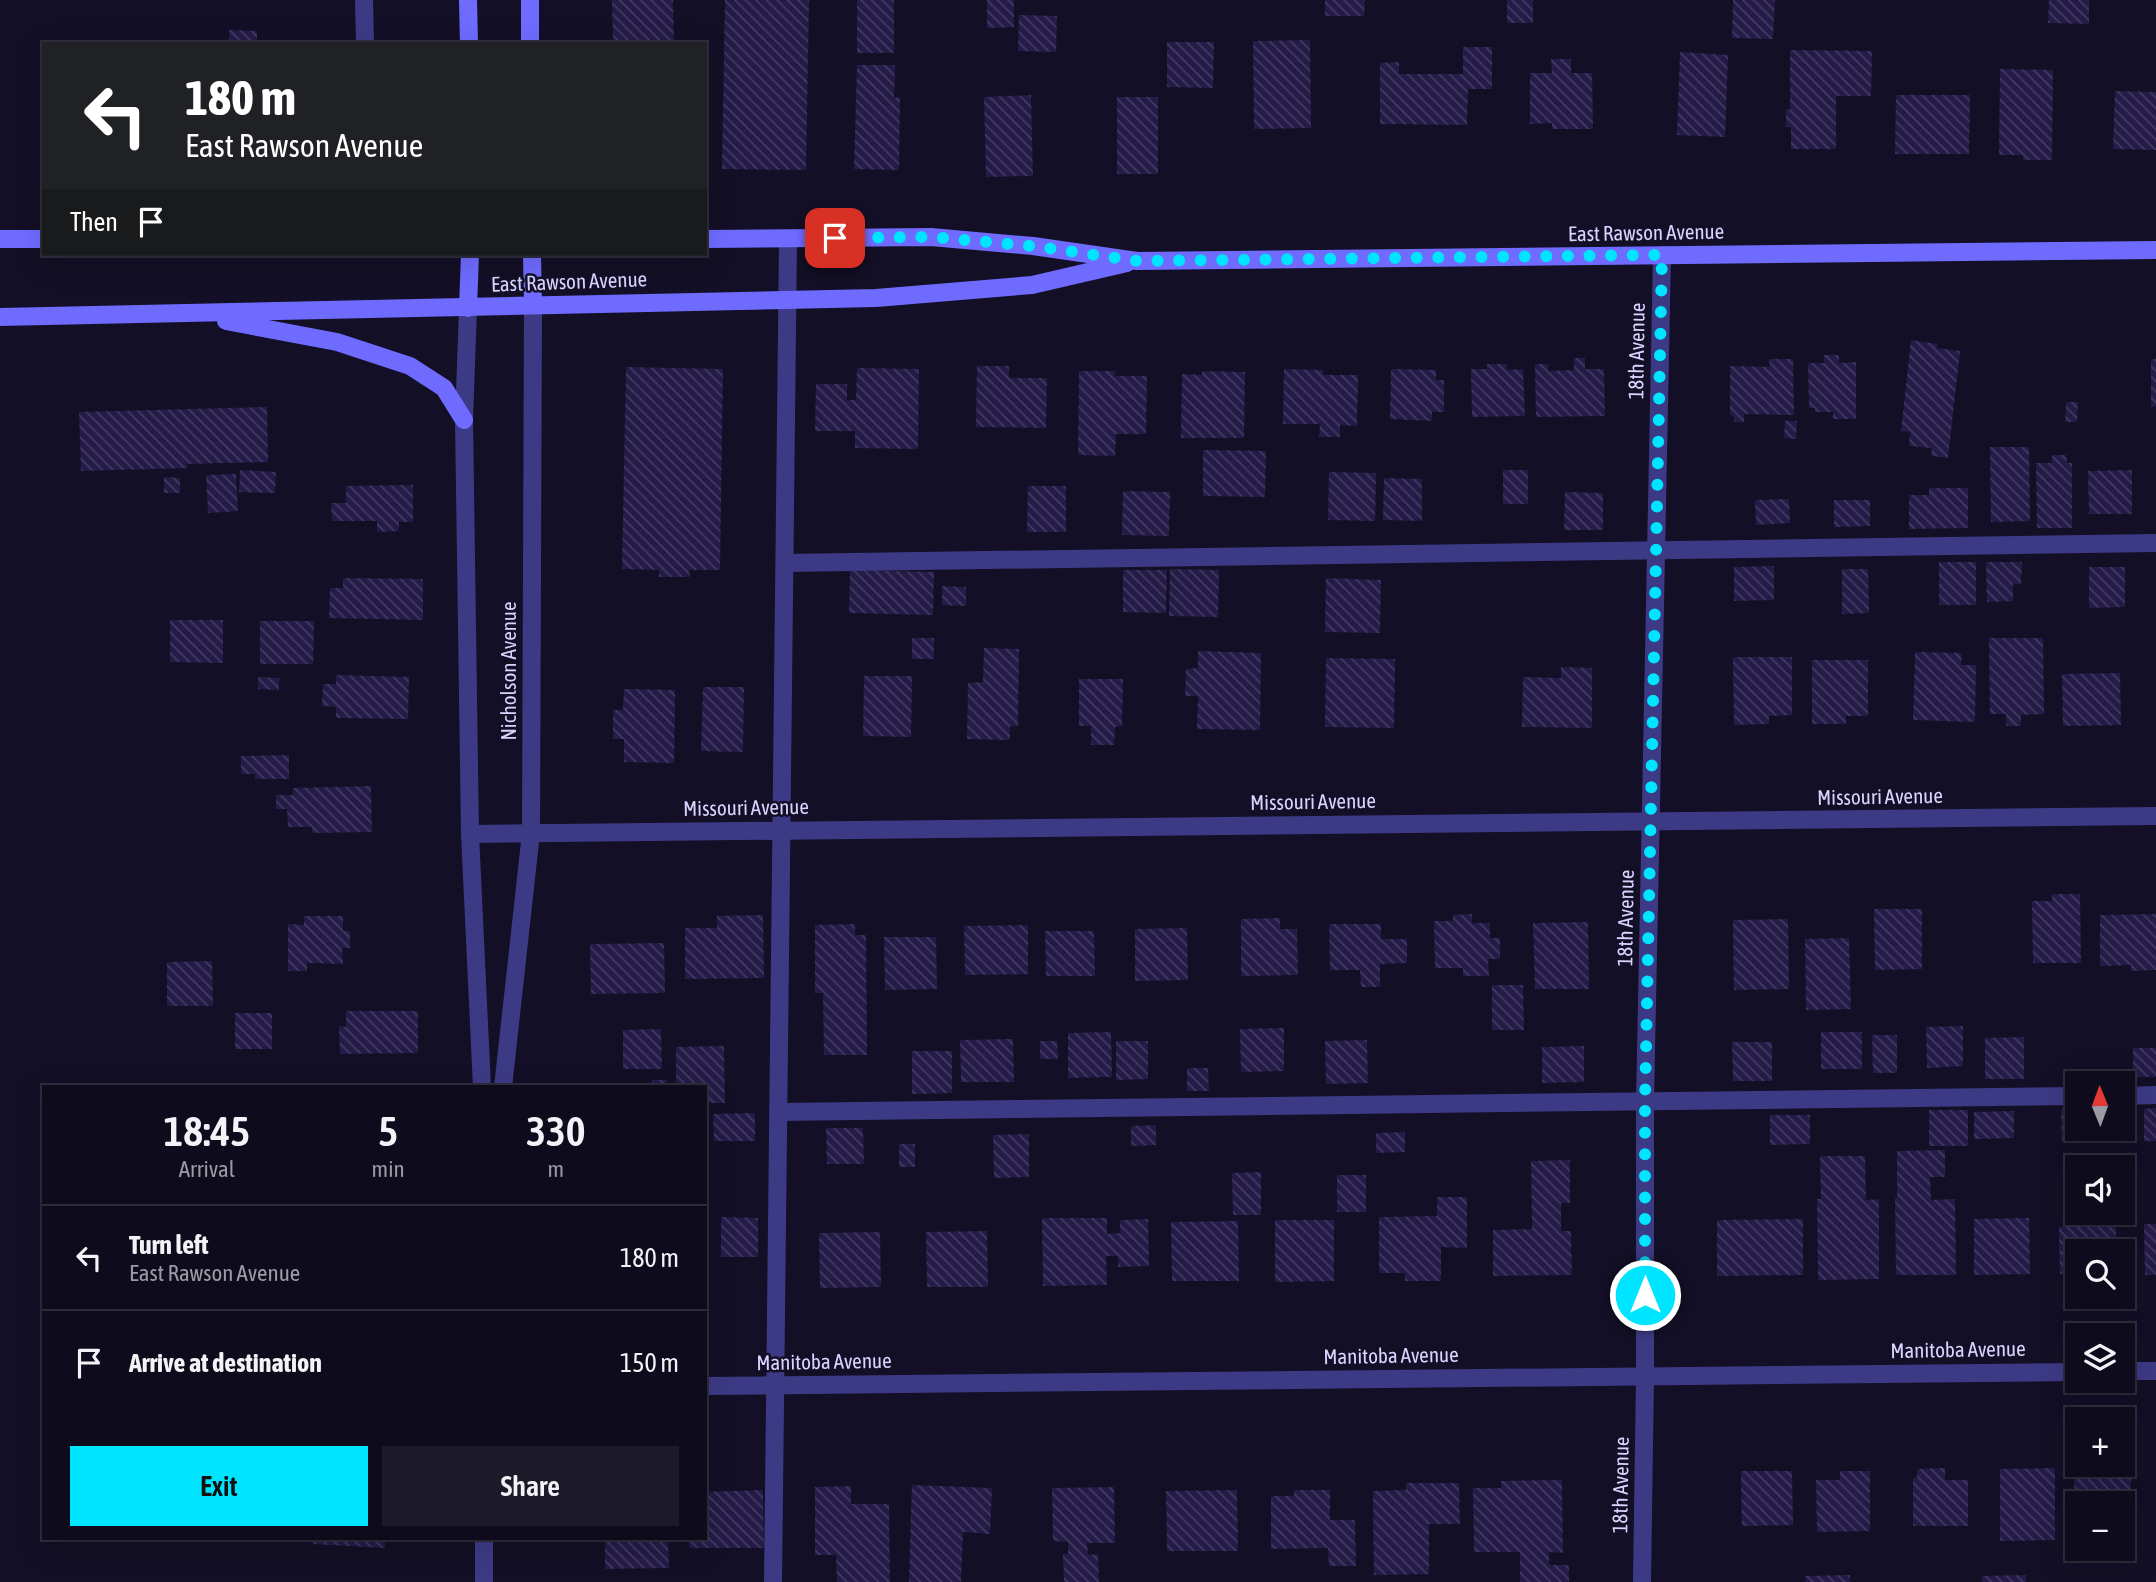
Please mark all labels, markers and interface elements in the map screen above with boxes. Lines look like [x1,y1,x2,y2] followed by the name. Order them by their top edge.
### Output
[185,69,296,125] text: 180 m
[70,70,161,161] icon: left
[185,127,423,164] text: East Rawson Avenue
[132,203,170,241] icon: arrive
[70,207,118,237] text: Then
[805,208,865,268] pin
[816,219,854,257] icon: arrive
[1568,219,1724,245] street label: East Rawson Avenue
[490,266,648,296] street label: East Rawson Avenue
[1623,302,1649,400] street label: 18th Avenue
[496,601,520,741] street label: Nicholson Avenue
[1817,783,1943,809] street label: Missouri Avenue
[1250,788,1376,814] street label: Missouri Avenue
[683,794,809,820] street label: Missouri Avenue
[1612,869,1638,967] street label: 18th Avenue
[2065,1071,2135,1141] north arrow
[2065,1071,2135,1561] map controls
[164,1107,250,1155] text: 18:45
[378,1107,398,1155] text: 5
[526,1107,585,1155] text: 330
[2065,1155,2135,1225] button: sound
[179,1156,235,1182] text: Arrival
[372,1156,405,1182] text: min
[548,1156,564,1182] text: m
[129,1230,209,1260] text: Turn left
[70,1239,108,1277] icon: left
[2065,1239,2135,1309] button: search
[620,1243,679,1273] text: 180 m
[1608,1258,1682,1332] position arrow
[129,1260,300,1286] text: East Rawson Avenue
[2065,1323,2135,1393] button: layers
[1890,1336,2026,1362] street label: Manitoba Avenue
[1323,1342,1459,1368] street label: Manitoba Avenue
[70,1344,108,1382] icon: arrive
[129,1348,322,1378] text: Arrive at destination
[620,1348,679,1378] text: 150 m
[756,1348,892,1374] street label: Manitoba Avenue
[2065,1407,2135,1477] button: +
[1607,1436,1633,1534] street label: 18th Avenue
[70,1446,368,1526] button: Exit
[382,1446,679,1526] button: Share
[2065,1491,2135,1561] button: −

